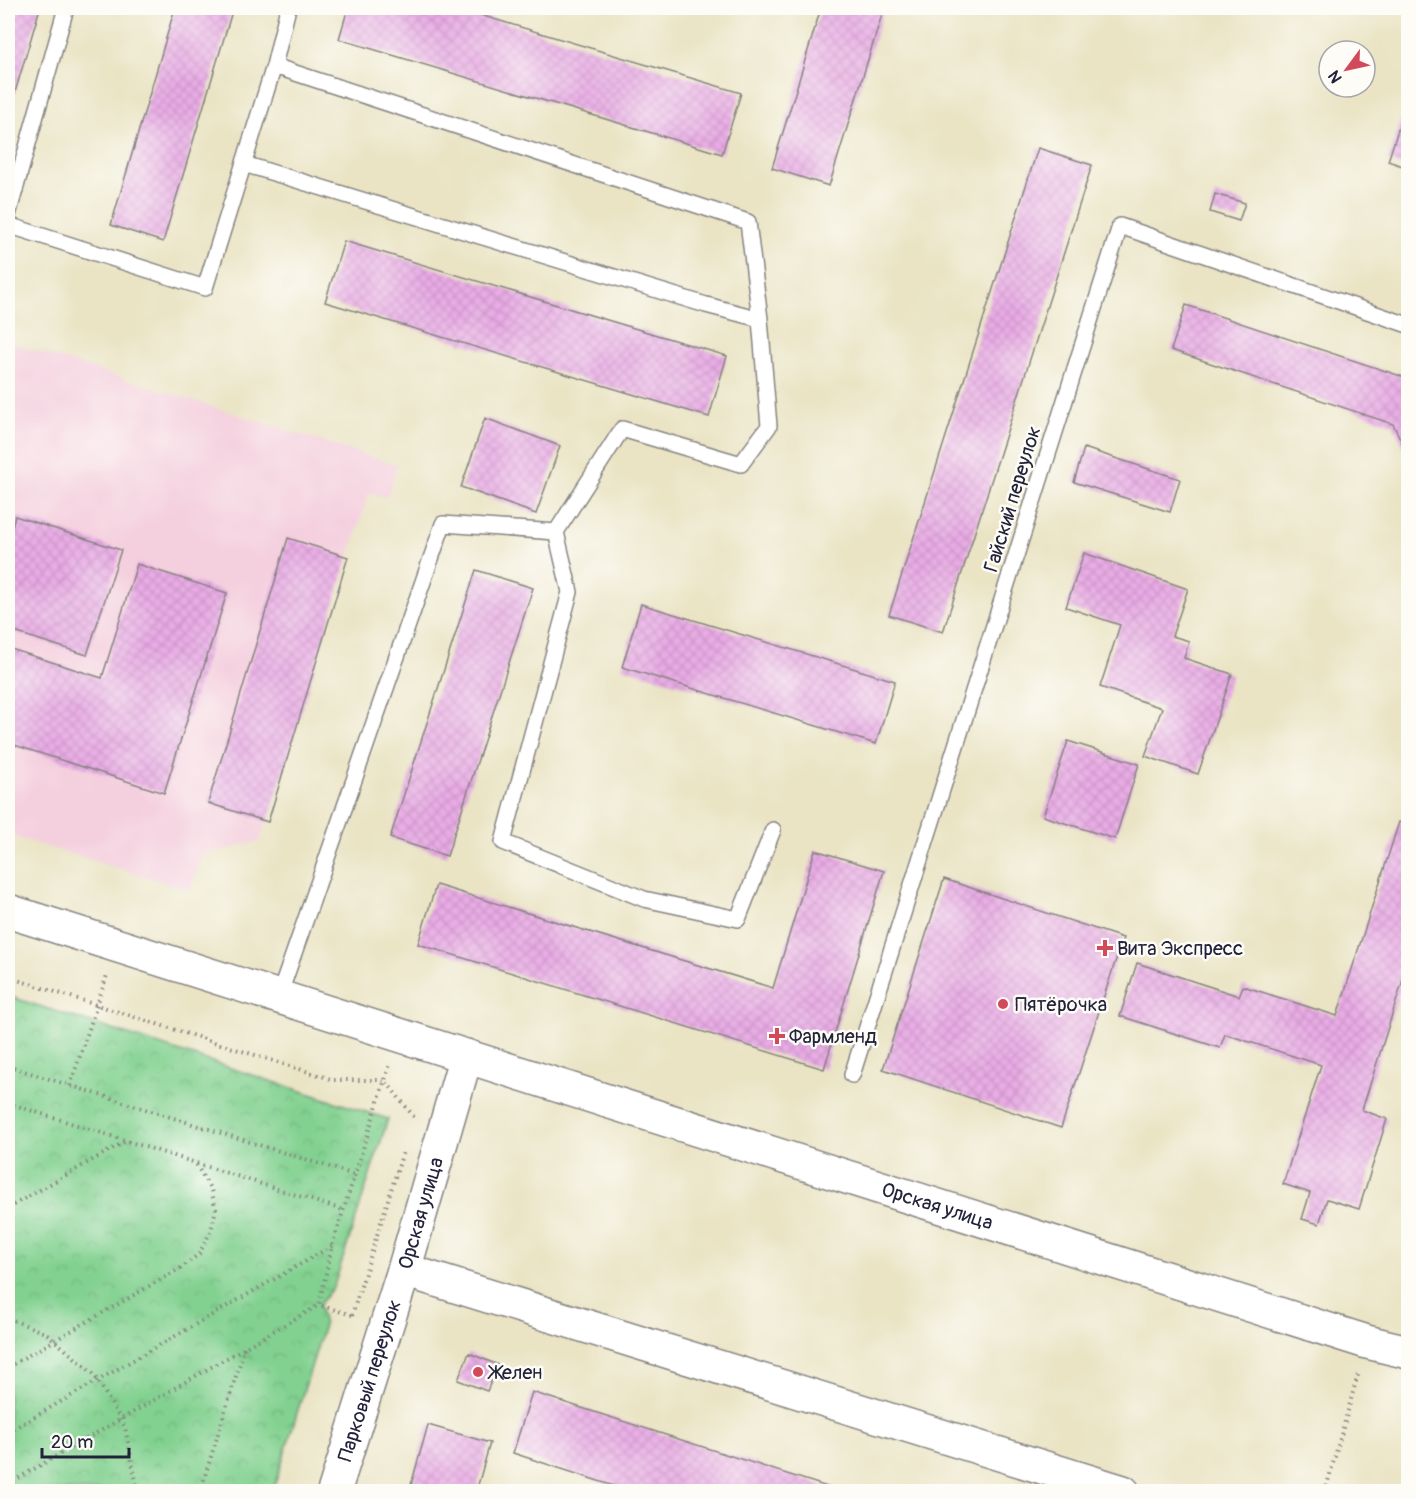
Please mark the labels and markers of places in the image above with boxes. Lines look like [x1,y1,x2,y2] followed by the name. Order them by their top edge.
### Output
[1117,936,1243,961] place label: Вита Экспресс
[1098,941,1112,955] marker: Вита Экспресс
[1015,992,1107,1017] place label: Пятёрочка
[996,997,1010,1011] marker: Пятёрочка
[789,1024,877,1049] place label: Фармленд
[770,1029,784,1043] marker: Фармленд
[487,1360,542,1385] place label: Желен
[471,1365,485,1379] marker: Желен

